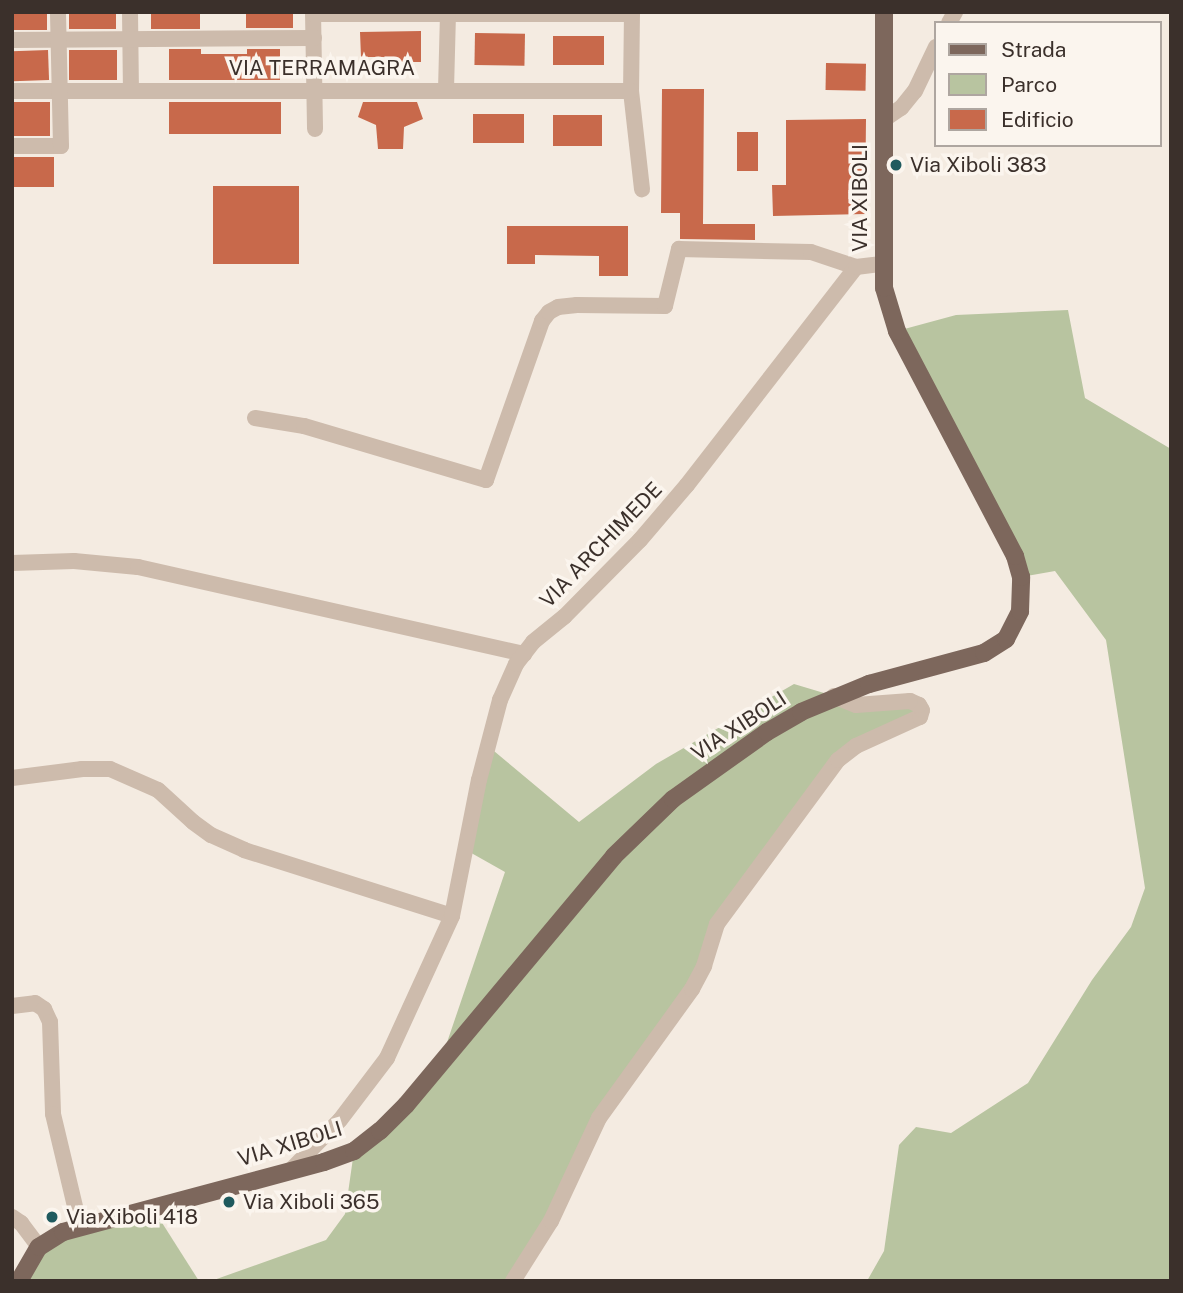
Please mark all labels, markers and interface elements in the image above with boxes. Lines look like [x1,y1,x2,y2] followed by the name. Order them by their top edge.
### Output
[934,21,1162,147] legend
[1001,37,1066,62] text: Strada
[229,55,415,81] street label: VIA TERRAMAGRA
[1001,72,1057,97] text: Parco
[1001,107,1074,132] text: Edificio
[847,144,873,252] street label: VIA XIBOLI
[910,152,1047,178] place label: Via Xiboli 383
[888,157,904,173] marker: Via Xiboli 383
[535,477,667,613] street label: VIA ARCHIMEDE
[687,686,791,766] street label: VIA XIBOLI
[235,1116,345,1172] street label: VIA XIBOLI
[243,1189,379,1215] place label: Via Xiboli 365
[221,1194,237,1210] marker: Via Xiboli 365
[66,1204,198,1230] place label: Via Xiboli 418
[44,1209,60,1225] marker: Via Xiboli 418

